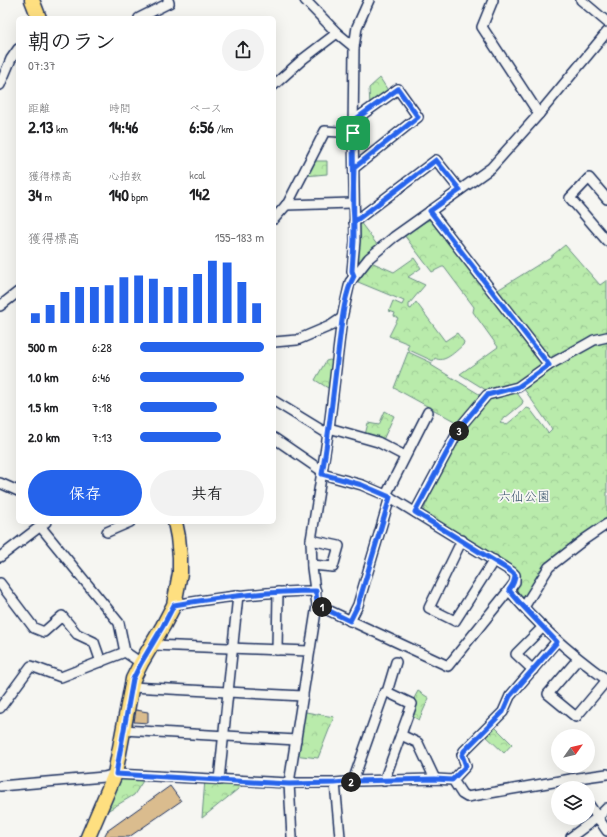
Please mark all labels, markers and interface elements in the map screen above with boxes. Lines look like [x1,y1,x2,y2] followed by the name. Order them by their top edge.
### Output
[28,26,116,56] text: 朝のラン
[222,29,264,71] button: share
[28,56,56,74] text: 07:37
[28,101,50,115] text: 距離
[109,101,131,115] text: 時間
[189,101,222,115] text: ペース
[28,115,53,138] text: 2.13
[109,115,138,138] text: 14:46
[189,115,214,138] text: 6:56
[336,116,370,150] pin
[53,122,68,136] text: km
[214,122,233,136] text: /km
[342,122,364,144] icon: arrive
[189,168,205,182] text: kcal
[28,169,72,183] text: 獲得標高
[109,169,142,183] text: 心拍数
[189,182,210,205] text: 142
[28,183,42,206] text: 34
[109,183,129,206] text: 140
[42,190,52,204] text: m
[129,190,148,204] text: bpm
[215,228,264,246] text: 155–183 m
[28,229,80,247] text: 獲得標高
[28,338,57,356] text: 500 m
[92,338,112,356] text: 6:28
[28,368,59,386] text: 1.0 km
[92,368,110,386] text: 6:46
[28,398,58,416] text: 1.5 km
[92,398,112,416] text: 7:18
[449,421,469,441] pin: 3
[457,424,461,438] text: 3
[28,428,60,446] text: 2.0 km
[92,428,112,446] text: 7:13
[28,470,142,516] button: 保存
[150,470,264,516] button: 共有
[498,487,550,505] park label: 六仙公園
[312,597,332,617] pin: 1
[320,600,324,614] text: 1
[551,729,595,773] north arrow
[551,729,595,825] map controls
[341,772,361,792] pin: 2
[348,775,354,789] text: 2
[551,781,595,825] button: layers

